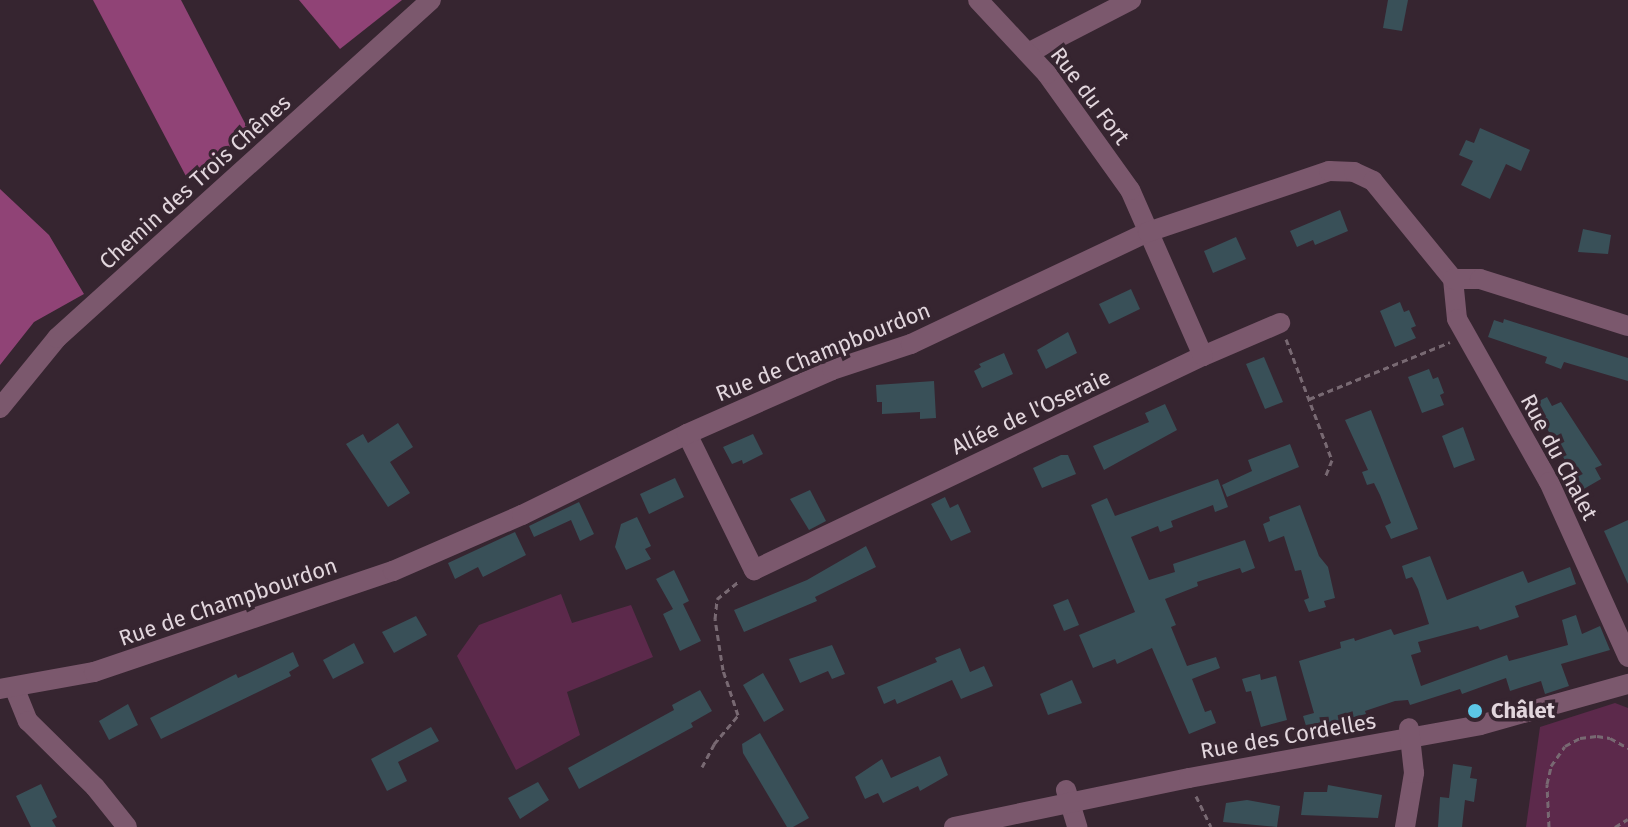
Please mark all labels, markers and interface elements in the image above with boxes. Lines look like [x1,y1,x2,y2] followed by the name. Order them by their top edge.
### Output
[1045,42,1135,150] street label: Rue du Fort
[94,89,296,275] street label: Chemin des Trois Chênes
[712,297,934,407] street label: Rue de Champbourdon
[947,364,1115,460] street label: Allée de l'Oseraie
[1515,390,1603,524] street label: Rue du Chalet
[115,552,341,652] street label: Rue de Champbourdon
[1491,698,1555,724] place label: Châlet
[1466,702,1484,720] marker: Châlet
[1198,708,1378,764] street label: Rue des Cordelles

